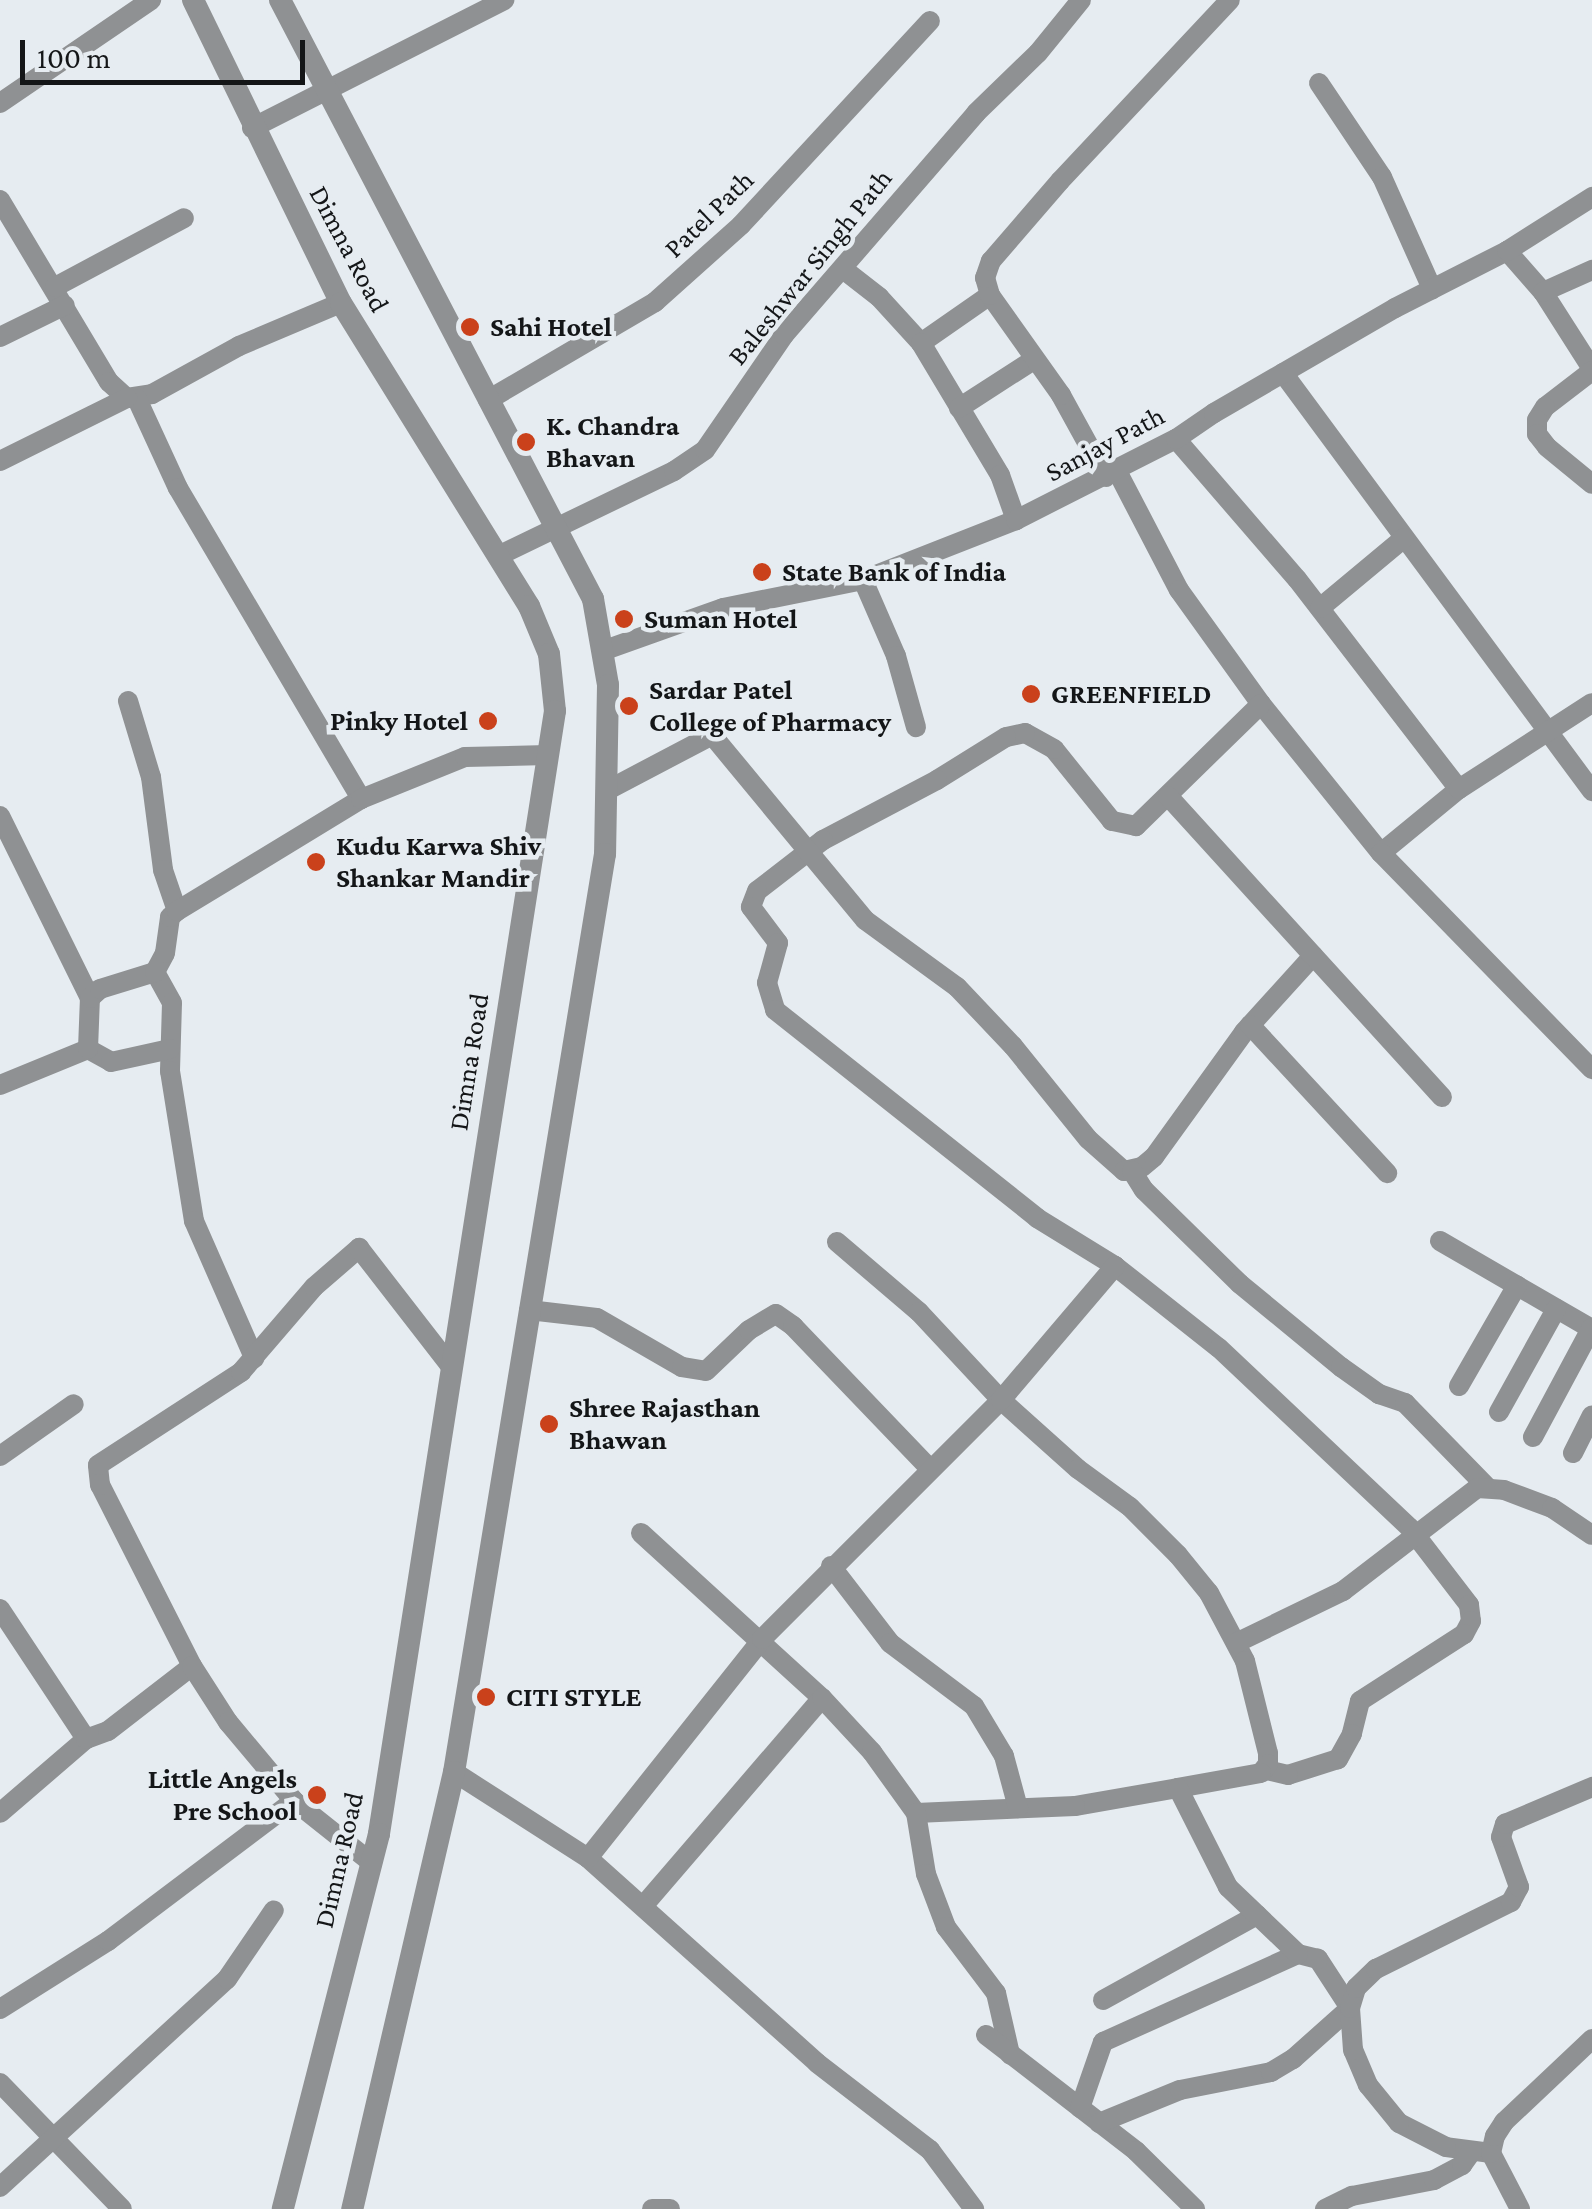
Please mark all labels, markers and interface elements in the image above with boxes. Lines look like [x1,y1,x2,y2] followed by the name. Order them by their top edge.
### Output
[25,20,310,82] scale bar
[37,41,111,74] text: 100 m
[721,162,899,372] street label: Baleshwar Singh Path
[657,163,761,265] street label: Patel Path
[302,180,396,318] street label: Dimna Road
[490,310,612,344] place label: Sahi Hotel
[459,316,481,338] marker: Sahi Hotel
[1040,399,1170,489] street label: Sanjay Path
[546,409,679,475] place label: K. Chandra Bhavan
[515,431,537,453] marker: K. Chandra Bhavan
[782,555,1006,589] place label: State Bank of India
[751,561,773,583] marker: State Bank of India
[644,602,797,636] place label: Suman Hotel
[613,608,635,630] marker: Suman Hotel
[649,673,891,739] place label: Sardar Patel College of Pharmacy
[1051,677,1211,711] place label: GREENFIELD
[1020,683,1042,705] marker: GREENFIELD
[618,695,640,717] marker: Sardar Patel College of Pharmacy
[330,704,468,738] place label: Pinky Hotel
[477,710,499,732] marker: Pinky Hotel
[336,829,541,895] place label: Kudu Karwa Shiv Shankar Mandir
[305,851,327,873] marker: Kudu Karwa Shiv Shankar Mandir
[442,991,496,1133] street label: Dimna Road
[569,1391,760,1457] place label: Shree Rajasthan Bhawan
[538,1413,560,1435] marker: Shree Rajasthan Bhawan
[506,1680,641,1714] place label: CITI STYLE
[475,1686,497,1708] marker: CITI STYLE
[148,1762,297,1828] place label: Little Angels Pre School
[306,1784,328,1806] marker: Little Angels Pre School
[307,1789,371,1931] street label: Dimna Road

